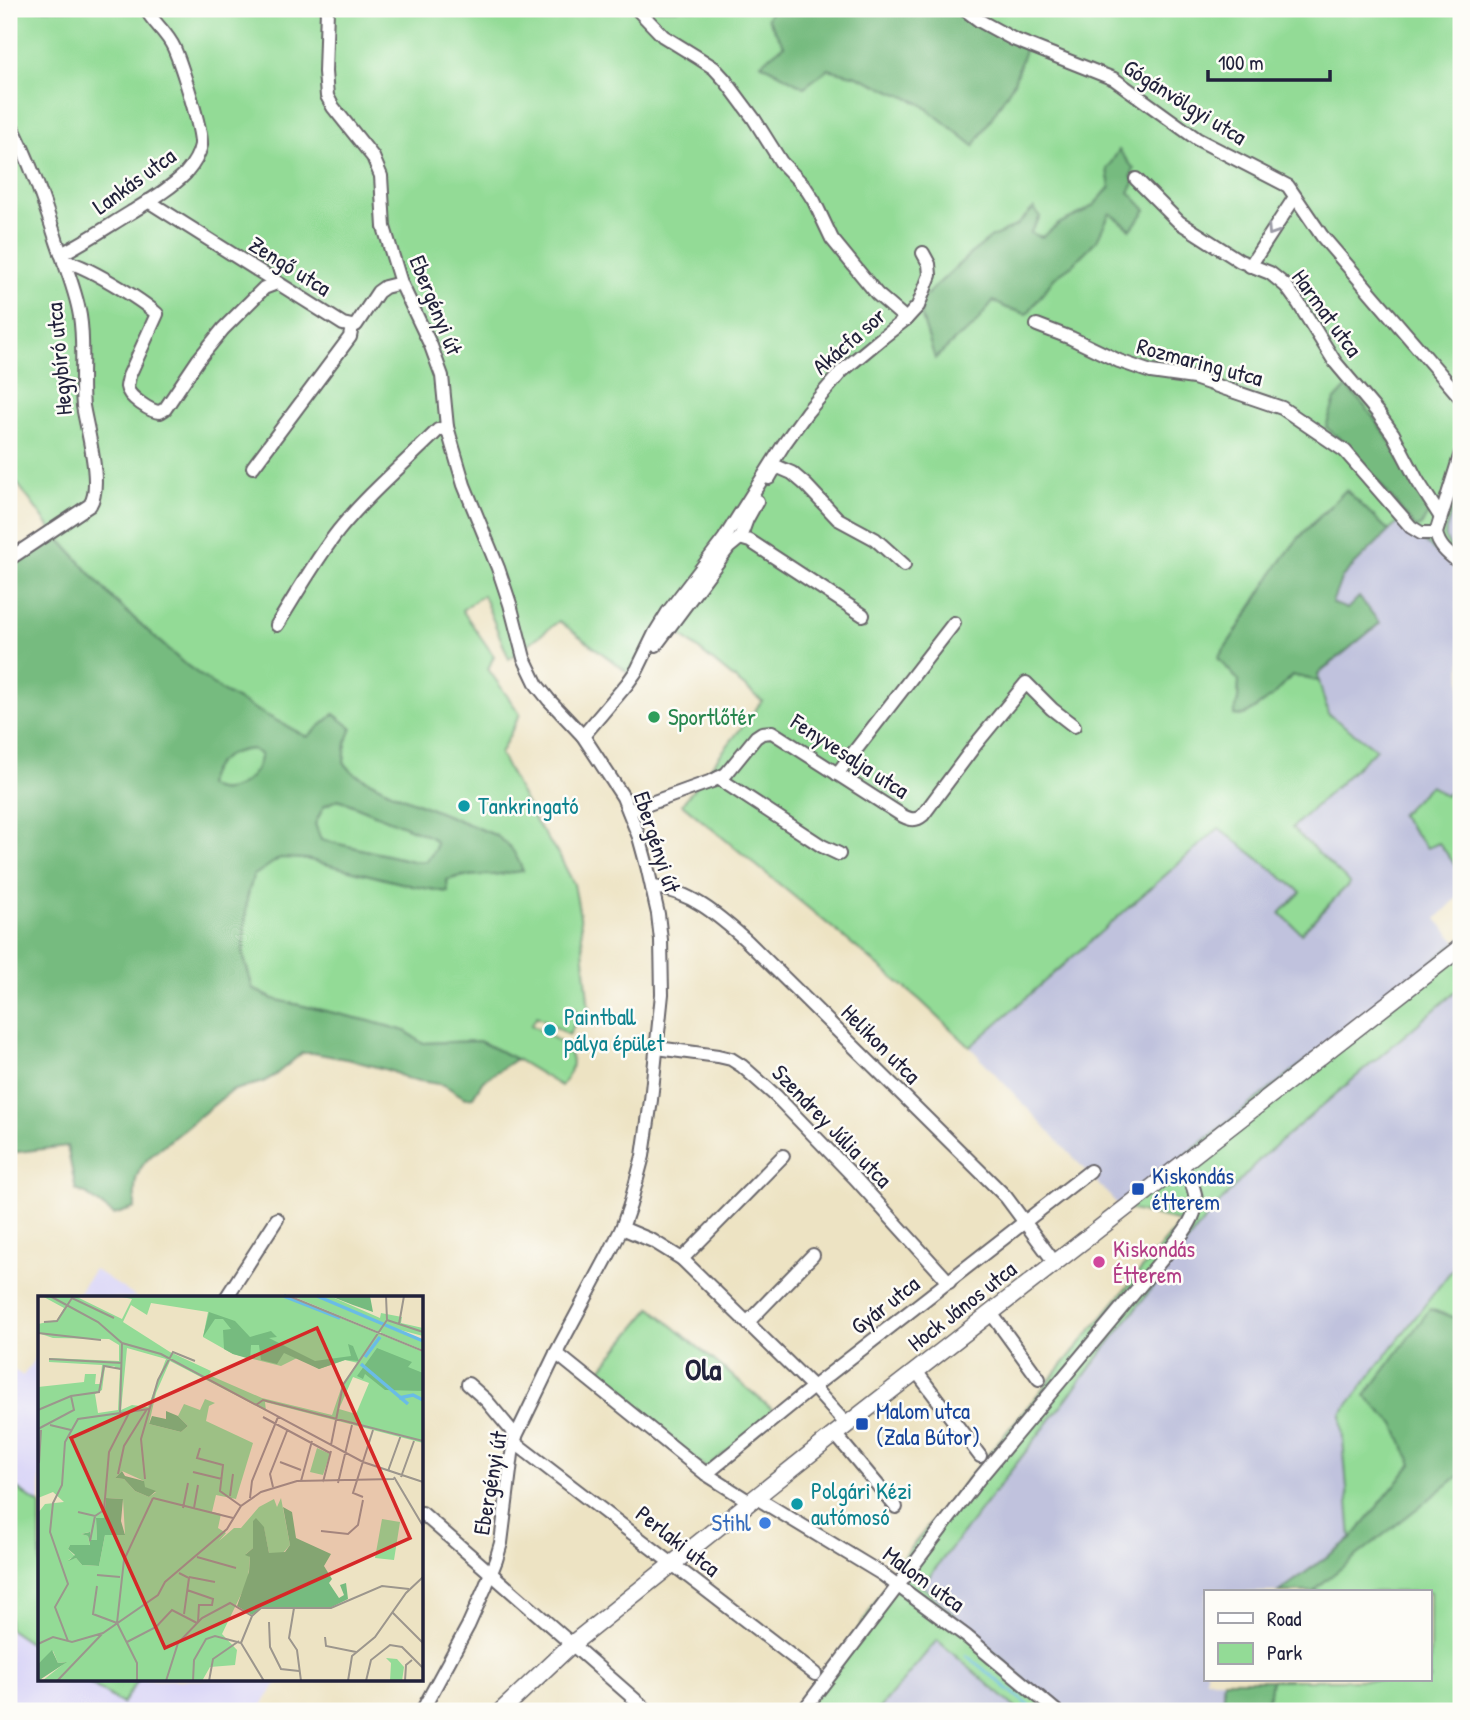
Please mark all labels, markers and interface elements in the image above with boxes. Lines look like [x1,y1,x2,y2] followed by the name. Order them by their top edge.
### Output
[1208,38,1330,82] scale bar
[1218,48,1264,77] text: 100 m
[1118,51,1253,152] street label: Gógánvölgyi utca
[86,140,182,221] street label: Lankás utca
[1268,224,1281,237] one-way arrow
[243,228,337,303] street label: Zengő utca
[402,250,471,360] street label: Ebergényi út
[1285,263,1370,363] street label: Harmat utca
[805,300,892,381] street label: Akácfa sor
[38,301,79,417] street label: Hegybíró utca
[1134,330,1267,393] street label: Rozmaring utca
[668,701,756,732] place label: Sportlőtér
[784,705,915,805] street label: Fenyvesalja utca
[646,709,662,725] marker: Sportlőtér
[627,787,689,897] street label: Ebergényi út
[478,790,579,821] place label: Tankringató
[456,798,472,814] marker: Tankringató
[835,997,928,1090] street label: Helikon utca
[564,1001,665,1058] place label: Paintball pálya épület
[542,1022,558,1038] marker: Paintball pálya épület
[766,1057,899,1194] street label: Szendrey Júlia utca
[1152,1160,1234,1217] place label: Kiskondás étterem
[1130,1181,1146,1197] marker: Kiskondás étterem
[1113,1233,1195,1290] place label: Kiskondás Étterem
[901,1253,1023,1358] street label: Hock János utca
[1091,1254,1107,1270] marker: Kiskondás Étterem
[844,1268,925,1341] street label: Gyár utca
[38,1296,424,1682] inset map
[685,1349,721,1389] district label: Ola
[876,1395,980,1452] place label: Malom utca (Zala Bútor)
[854,1416,870,1432] marker: Malom utca (Zala Bútor)
[465,1428,514,1537] street label: Ebergényi út
[811,1475,912,1532] place label: Polgári Kézi autómosó
[789,1496,805,1512] marker: Polgári Kézi autómosó
[630,1498,727,1583] street label: Perlaki utca
[712,1507,752,1538] place label: Stihl
[757,1515,773,1531] marker: Stihl
[877,1538,971,1619] street label: Malom utca
[1204,1590,1432,1682] legend
[1267,1604,1301,1633] text: Road
[1267,1638,1302,1667] text: Park

